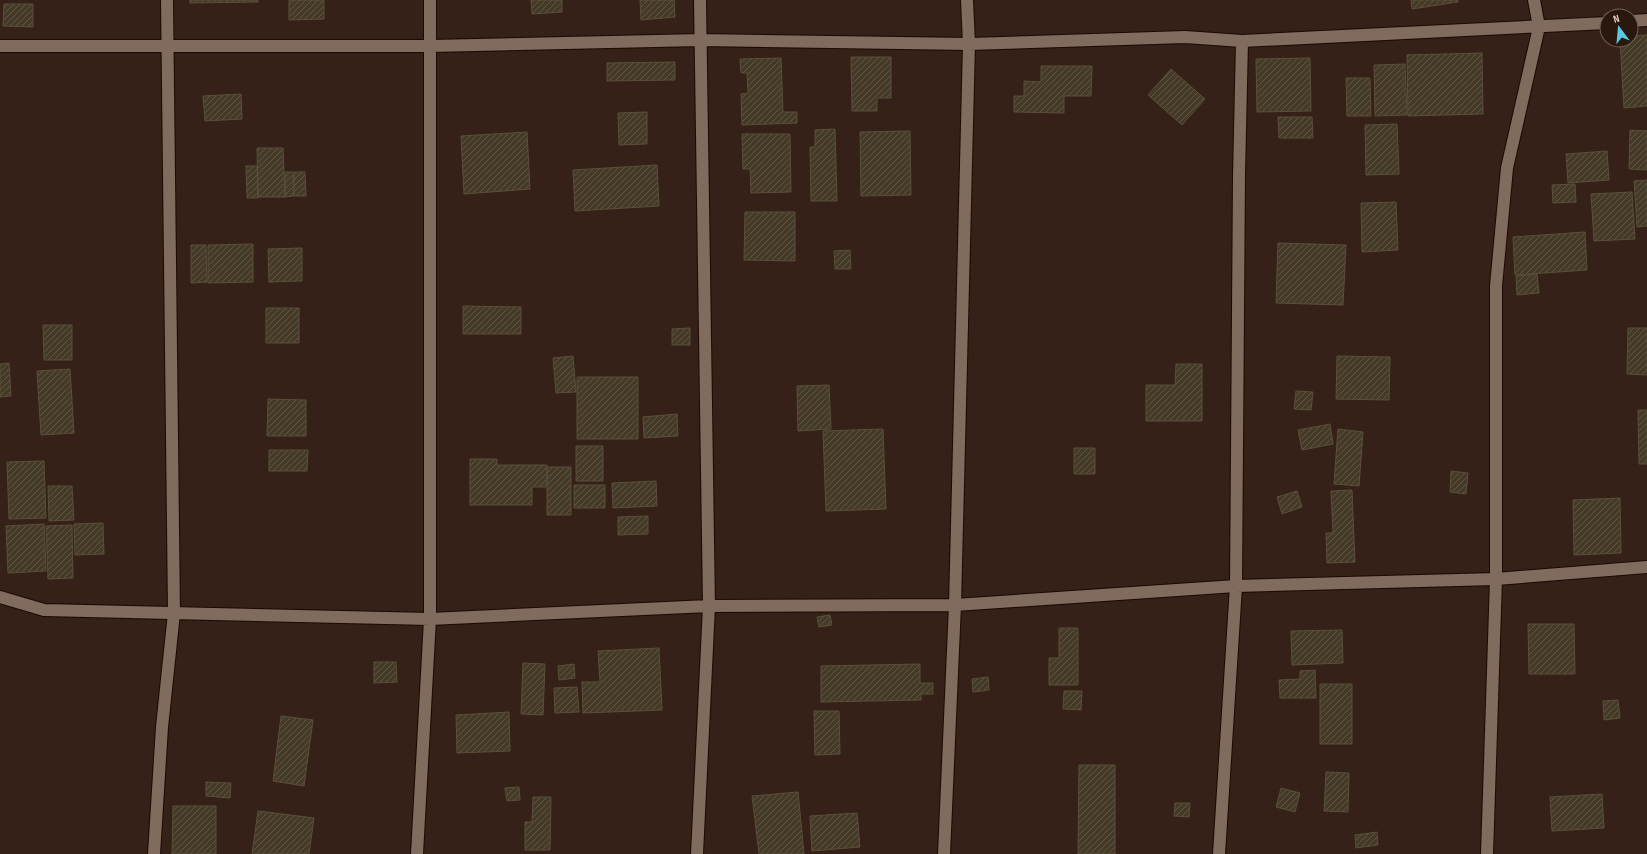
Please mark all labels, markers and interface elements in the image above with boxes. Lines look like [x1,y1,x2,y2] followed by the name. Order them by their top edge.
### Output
[1599,8,1639,48] north arrow
[1612,12,1621,26] text: N

